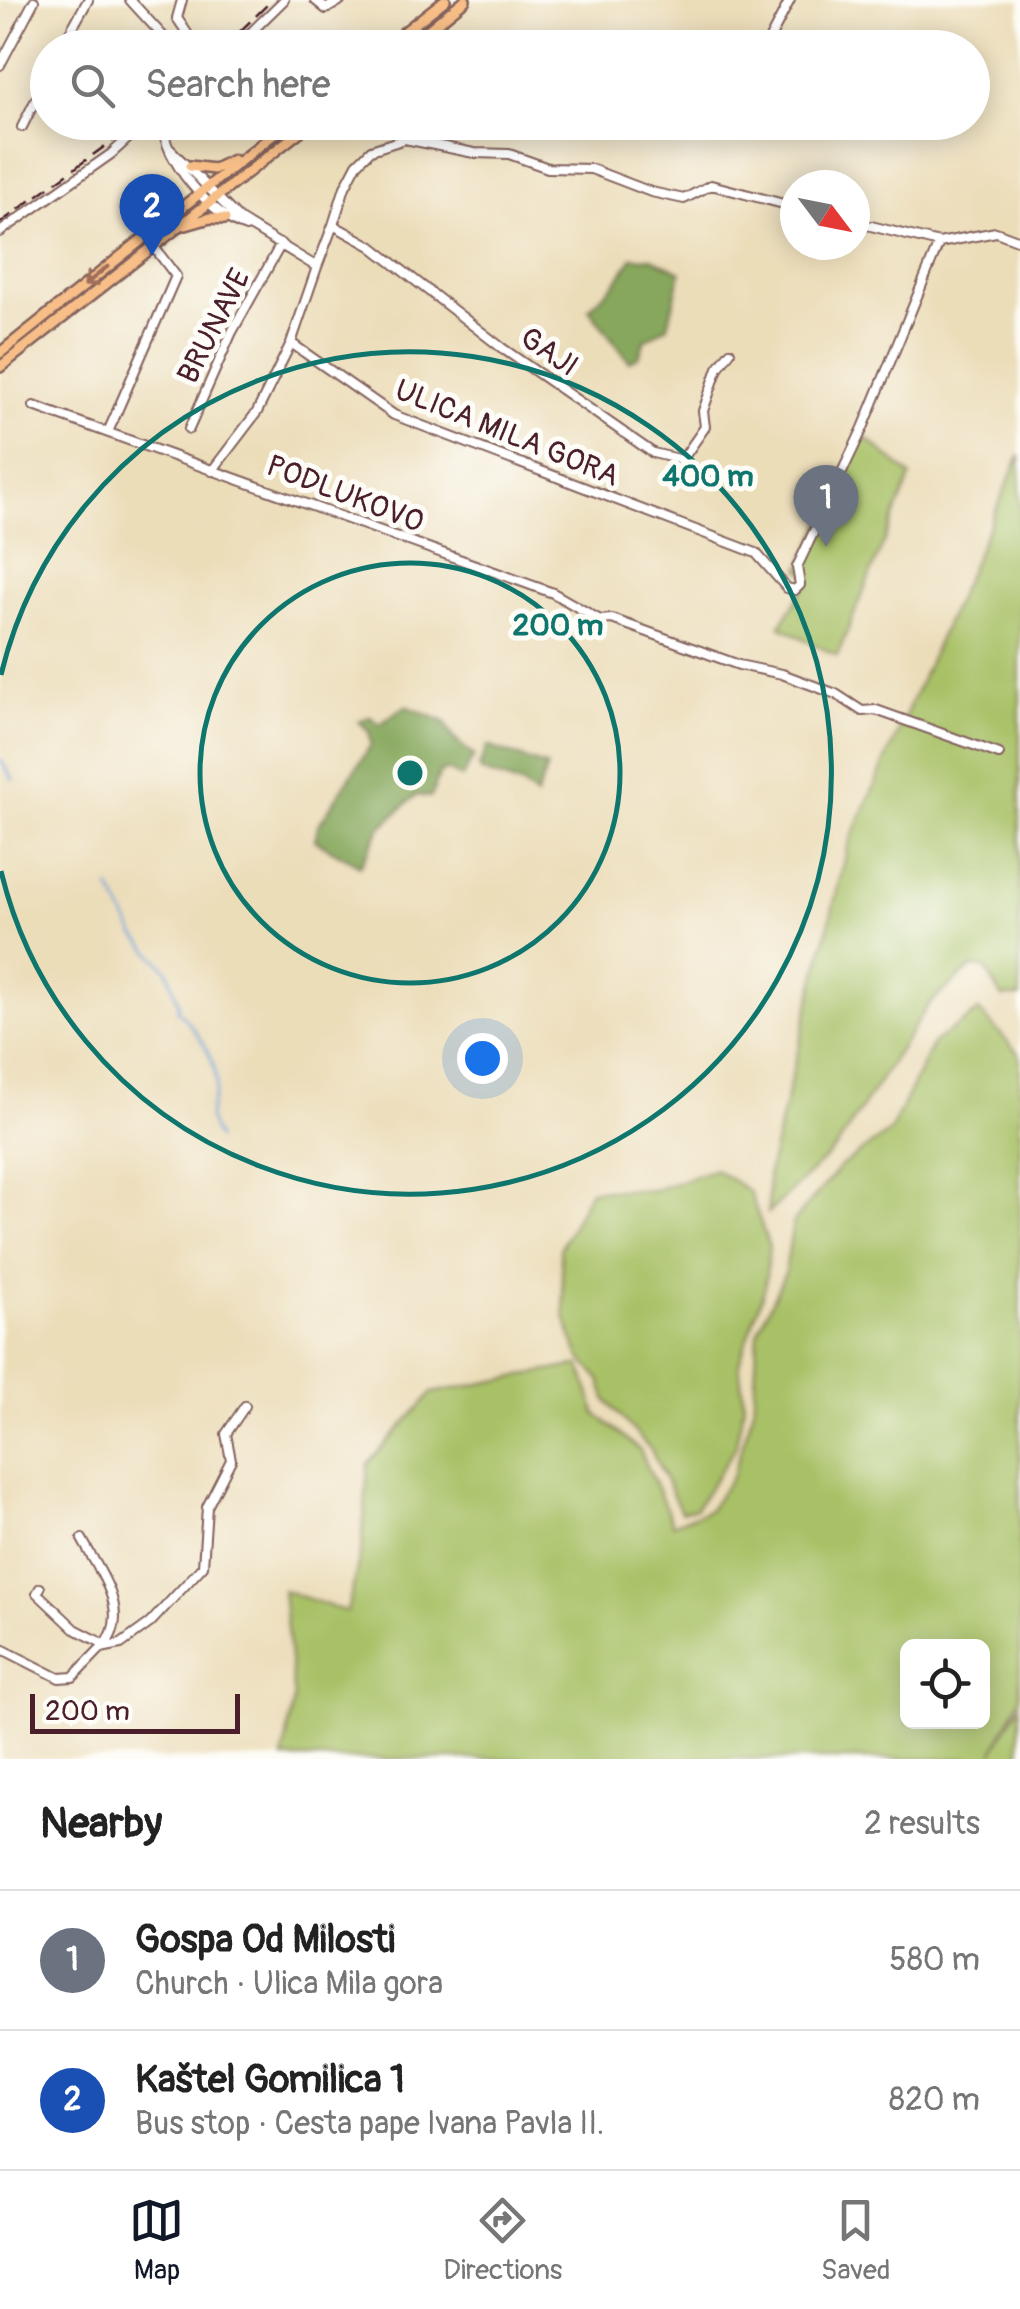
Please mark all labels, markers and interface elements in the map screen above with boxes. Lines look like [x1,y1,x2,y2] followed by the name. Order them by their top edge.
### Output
[30,30,990,140] search box
[65,58,120,113] icon: search
[145,61,331,109] text: Search here
[780,170,870,260] north arrow
[120,174,184,256] pin: 2
[169,263,259,389] street label: BRUNAVE
[84,265,110,287] one-way arrow
[513,319,585,385] street label: GAJI
[390,371,624,495] street label: ULICA MILA GORA
[261,447,429,541] street label: PODLUKOVO
[662,458,754,495] text: 400 m
[794,464,858,547] pin: 1
[513,607,603,644] text: 200 m
[392,755,428,791] centre of rings
[457,1033,508,1084] your location
[900,1639,990,1729] map controls
[900,1639,990,1729] button: locate
[30,1689,240,1734] scale bar
[45,1694,130,1729] text: 200 m
[40,1798,162,1850] text: Nearby
[864,1804,980,1844] text: 2 results
[135,1916,395,1964] text: Gospa Od Milosti
[66,1940,79,1980] text: 1
[889,1940,980,1980] text: 580 m
[135,1964,443,2004] text: Church · Ulica Mila gora
[135,2056,405,2104] text: Kaštel Gomilica 1
[64,2080,81,2120] text: 2
[889,2080,980,2120] text: 820 m
[135,2104,604,2144] text: Bus stop · Cesta pape Ivana Pavla II.
[129,2193,184,2288] tab: Map
[443,2193,562,2288] tab: Directions
[821,2193,891,2288] tab: Saved

